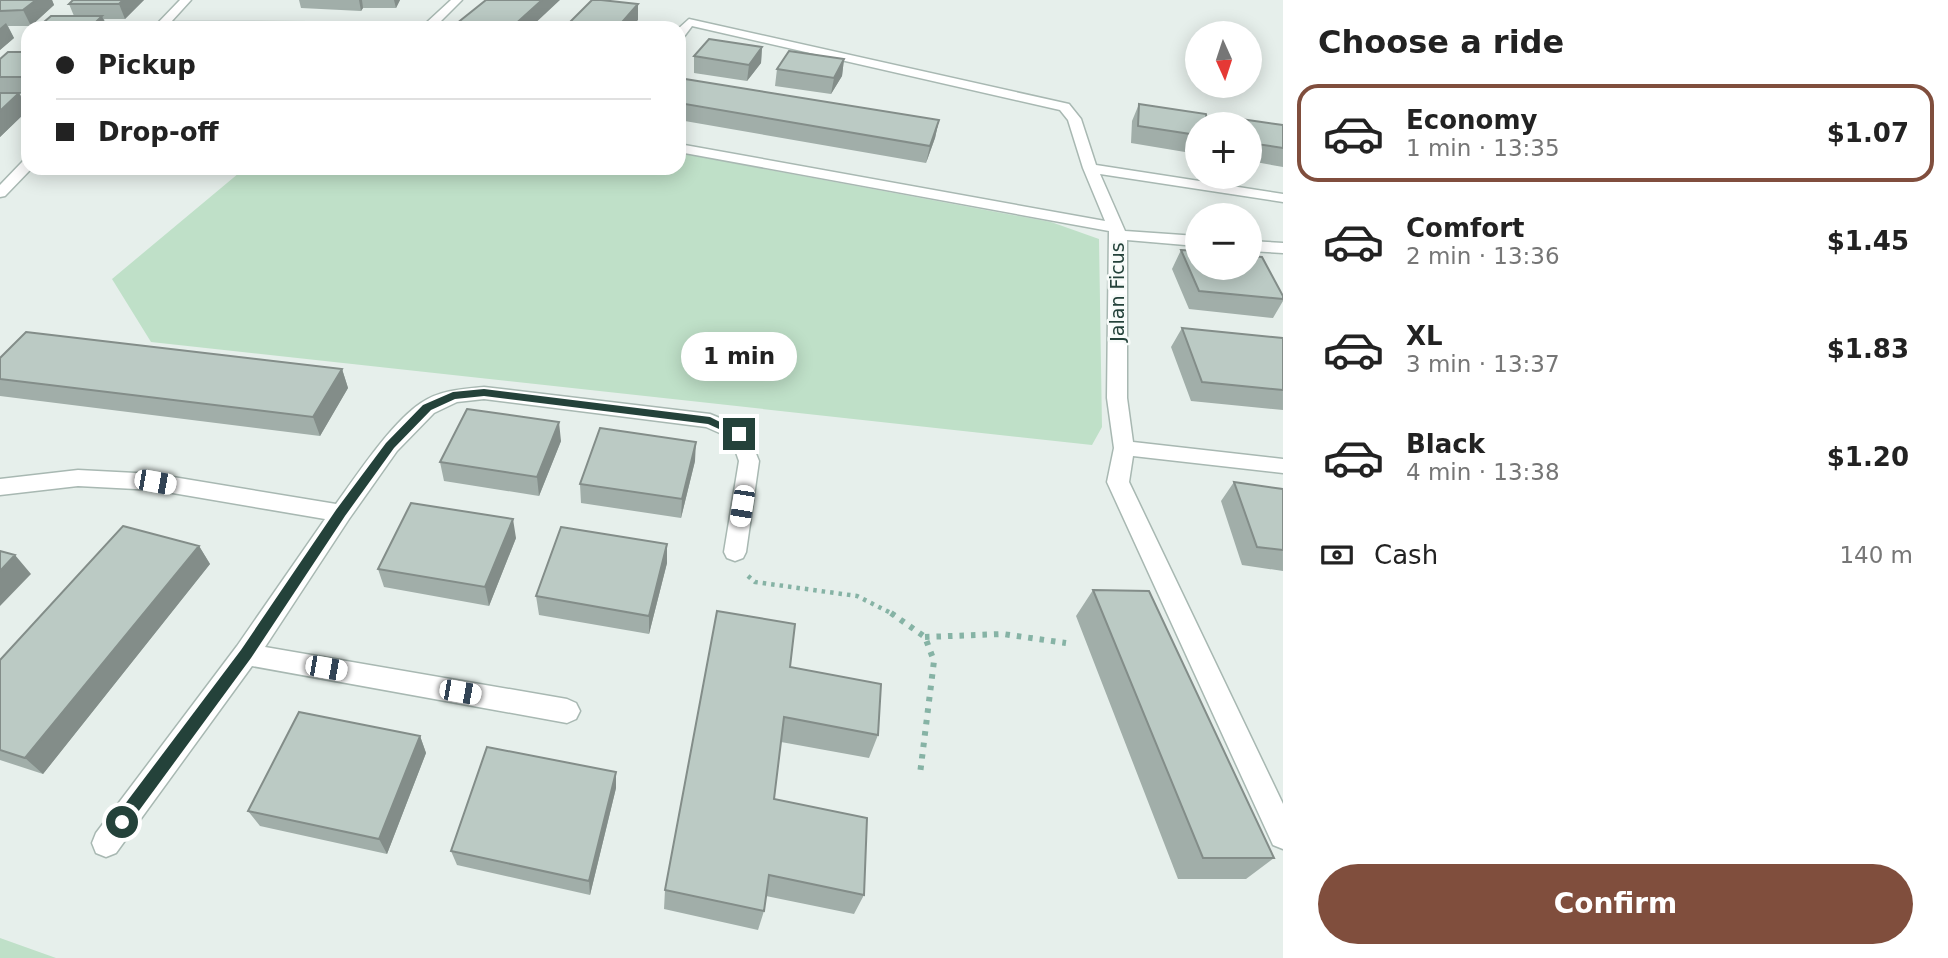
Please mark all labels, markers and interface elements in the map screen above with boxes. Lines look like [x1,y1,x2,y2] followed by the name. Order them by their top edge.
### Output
[1185,21,1262,98] north arrow
[1185,21,1262,280] map controls
[1318,23,1564,61] text: Choose a ride
[98,50,196,80] text: Pickup
[1322,102,1385,165] icon: car
[1406,105,1537,135] text: Economy
[1185,112,1262,189] button: +
[98,117,219,147] text: Drop-off
[1827,118,1909,148] text: $1.07
[1406,135,1560,161] text: 1 min · 13:35
[1185,203,1262,280] button: −
[1322,210,1385,273] icon: car
[1406,213,1524,243] text: Comfort
[1827,226,1909,256] text: $1.45
[1106,242,1128,343] street label: Jalan Ficus
[1406,243,1560,269] text: 2 min · 13:36
[1322,318,1385,381] icon: car
[1406,321,1443,351] text: XL
[681,332,797,382] callout: 1 min
[1827,334,1909,364] text: $1.83
[703,343,775,369] text: 1 min
[1406,351,1560,377] text: 3 min · 13:37
[723,418,755,450] route end
[1322,426,1385,489] icon: car
[1406,429,1485,459] text: Black
[1827,442,1909,472] text: $1.20
[1406,459,1560,485] text: 4 min · 13:38
[133,468,178,496] car
[729,484,756,528] car
[1318,536,1356,574] icon: cash
[1374,540,1438,570] text: Cash
[1839,542,1913,568] text: 140 m
[304,654,349,682] car
[438,678,483,706] car
[106,806,138,838] route start
[1318,864,1913,944] button: Confirm

